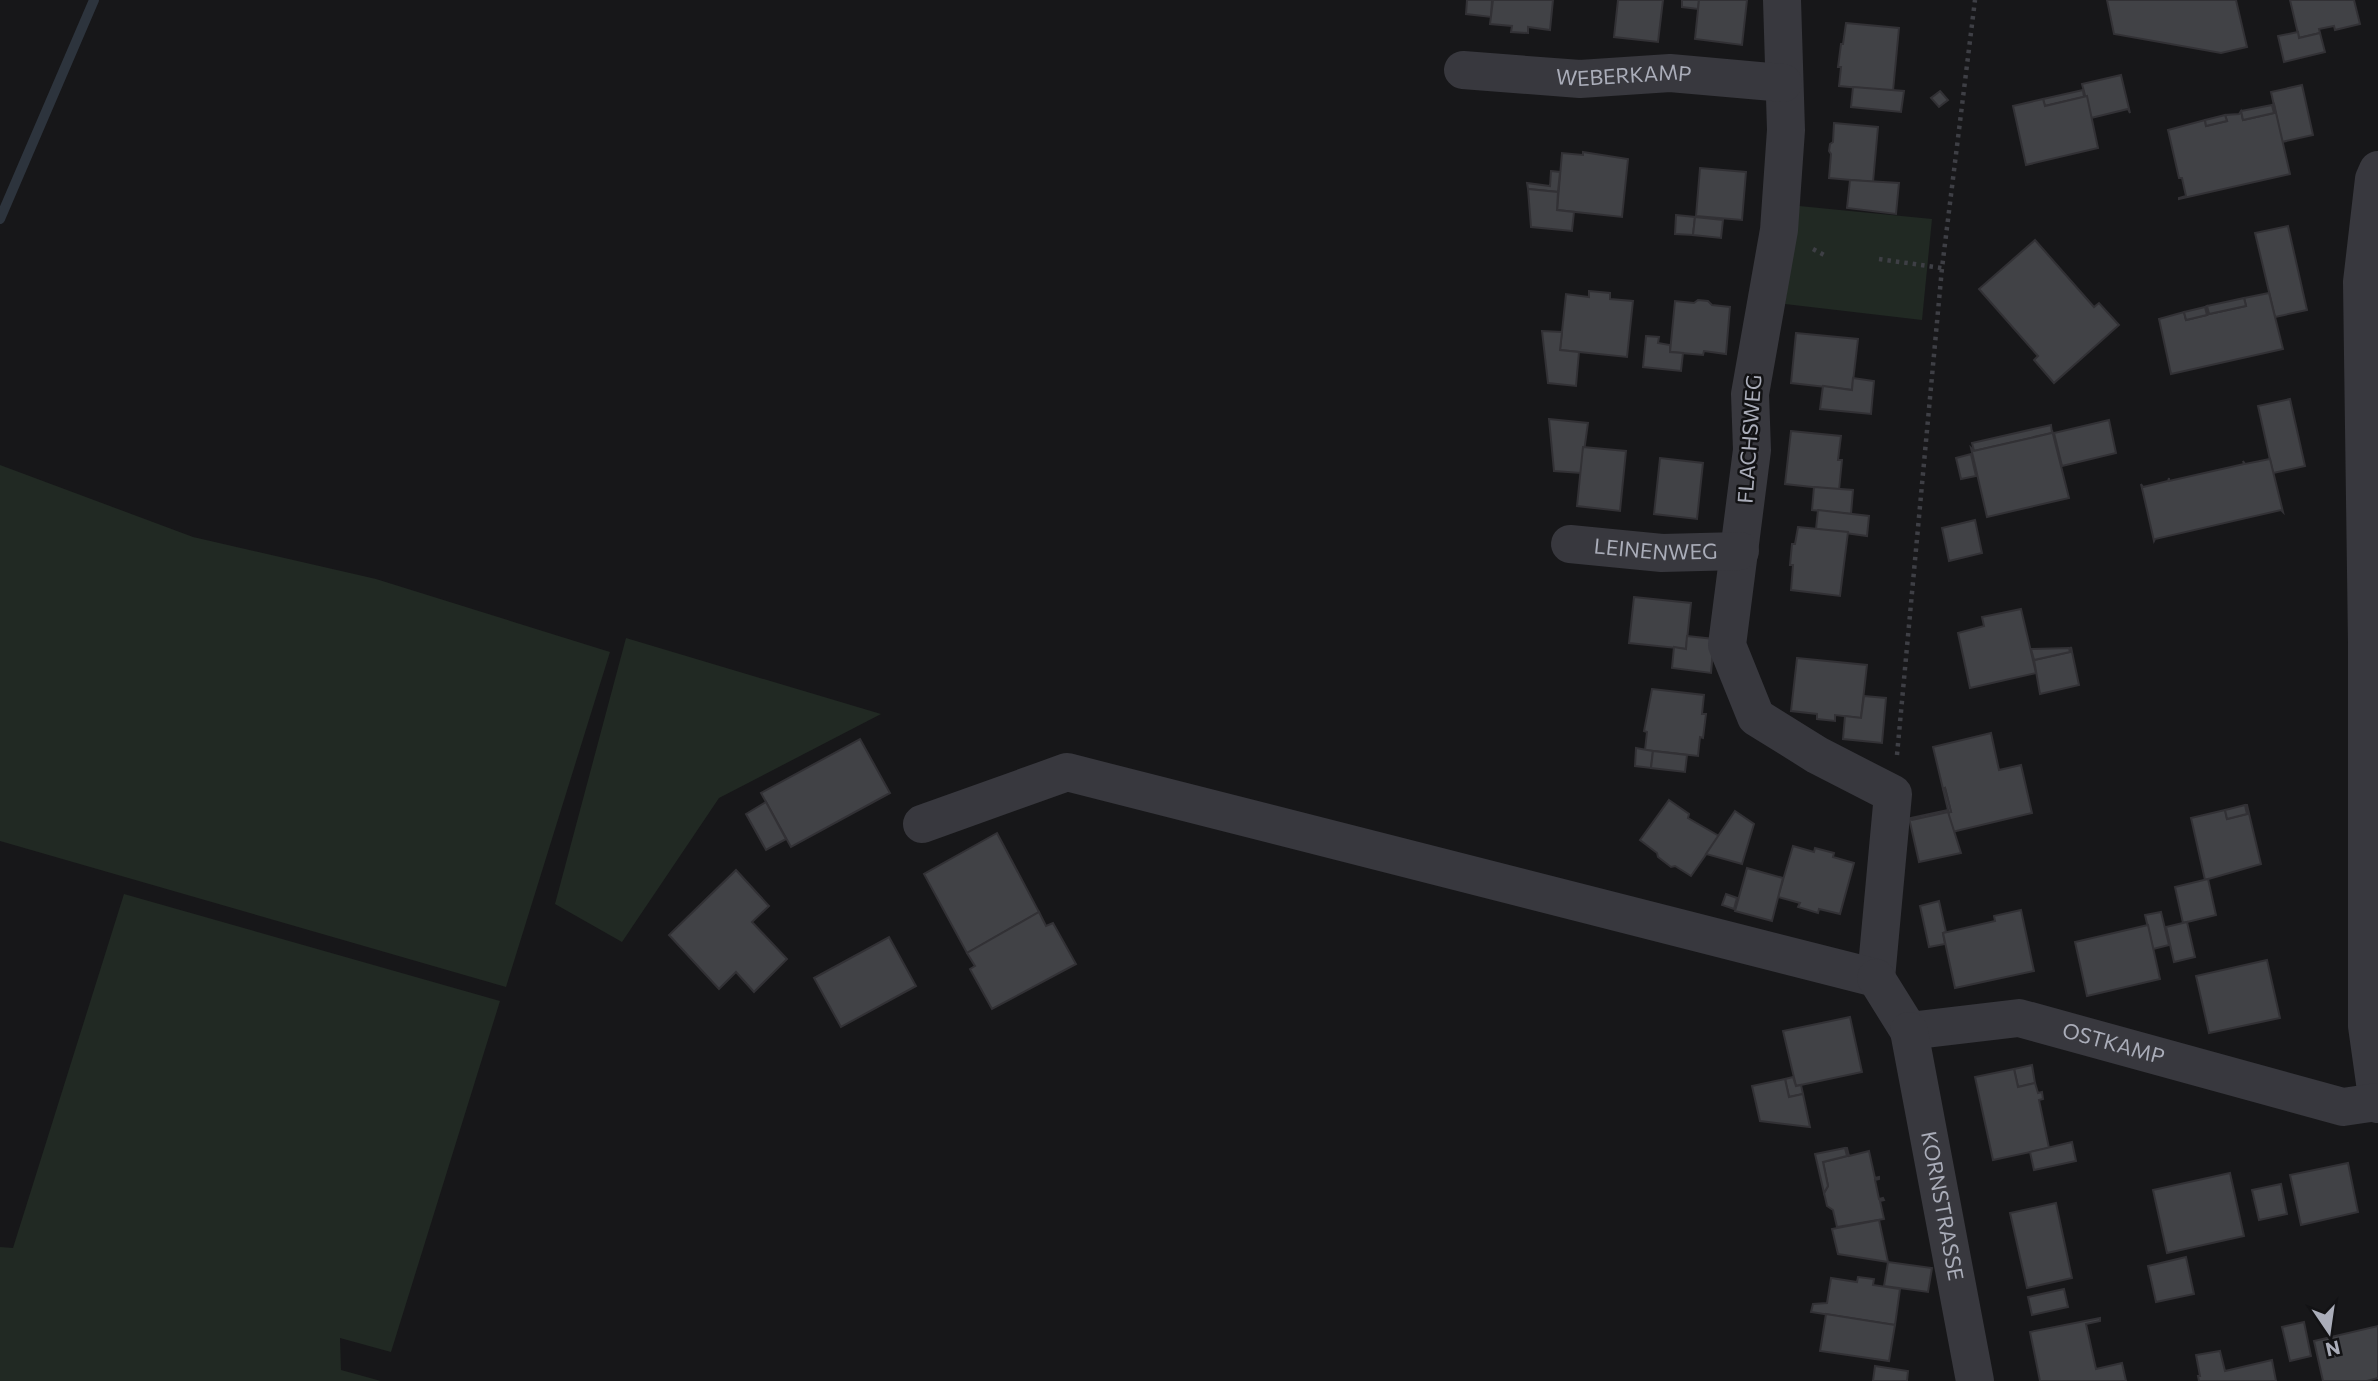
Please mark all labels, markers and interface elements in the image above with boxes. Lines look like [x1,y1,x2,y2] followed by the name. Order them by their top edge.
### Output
[1555,58,1693,90] street label: WEBERKAMP
[1732,374,1765,504] street label: FLACHSWEG
[1593,532,1718,565] street label: LEINENWEG
[2060,1017,2167,1068] street label: OSTKAMP
[1917,1129,1970,1283] street label: KORNSTRASSE
[2294,1297,2364,1367] north arrow
[2323,1336,2342,1362] text: N

